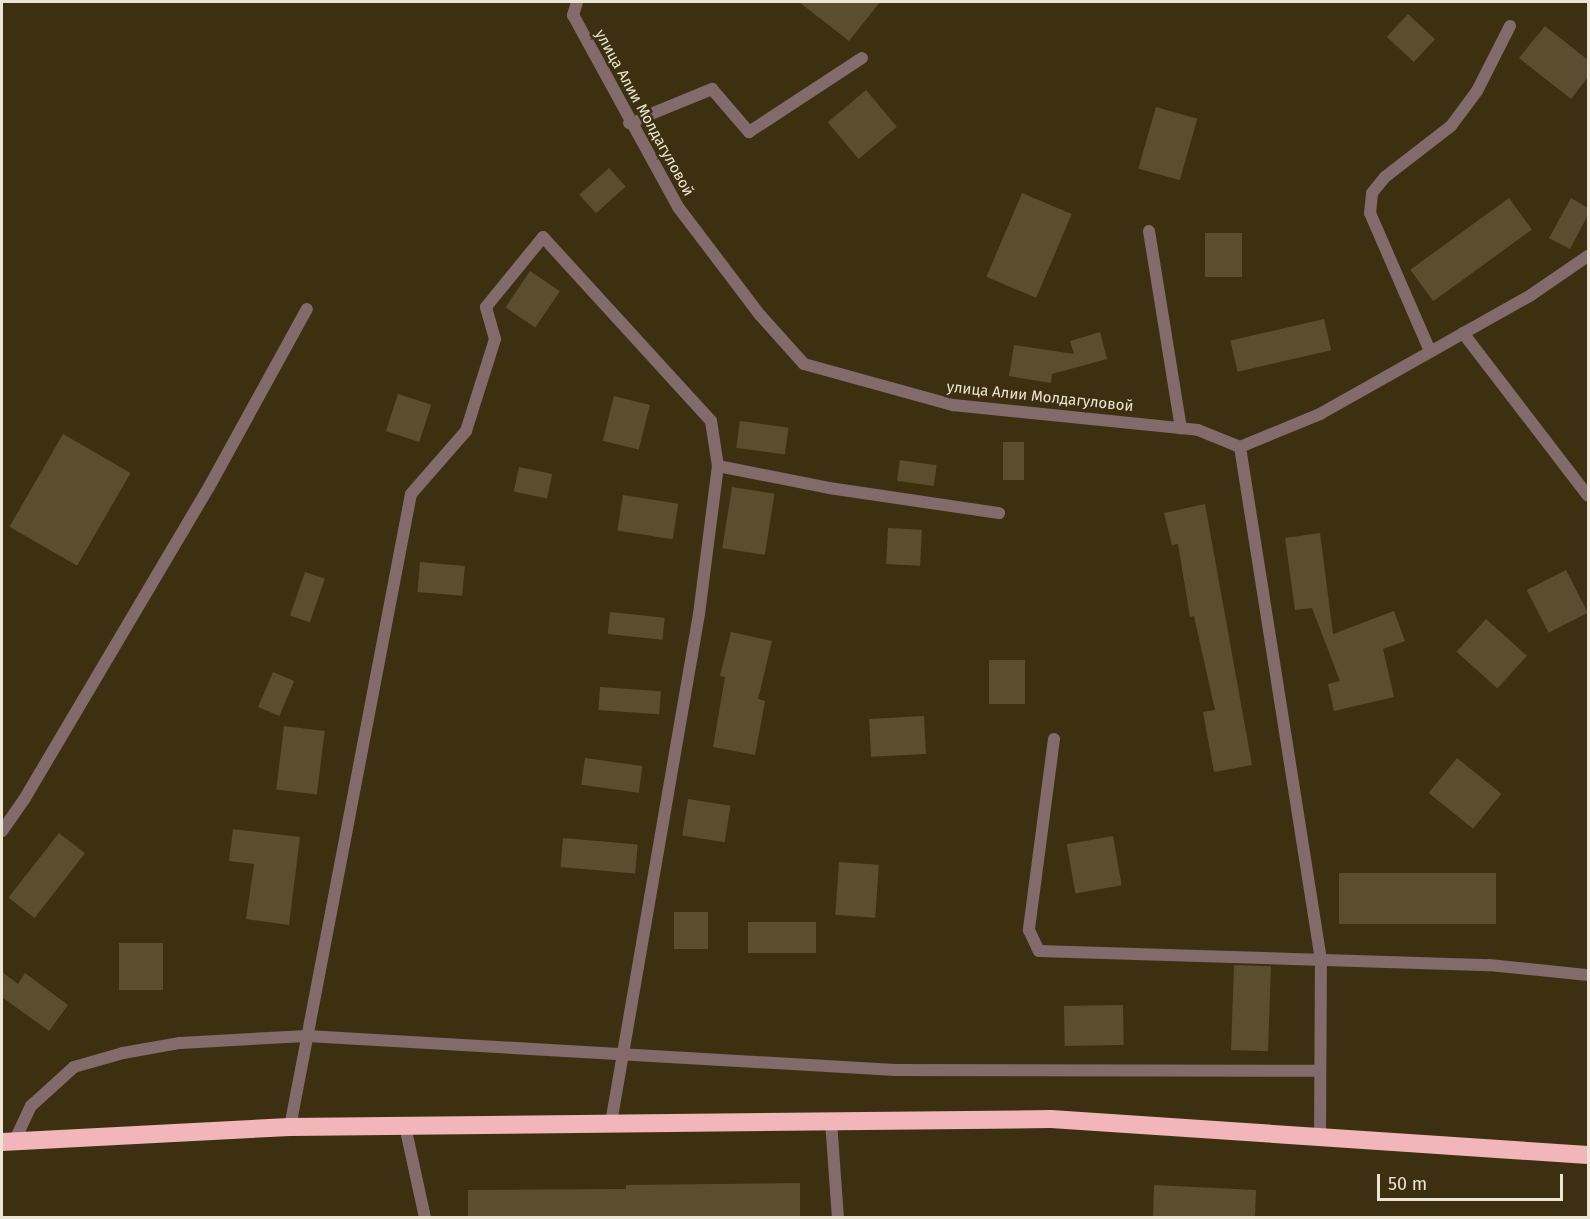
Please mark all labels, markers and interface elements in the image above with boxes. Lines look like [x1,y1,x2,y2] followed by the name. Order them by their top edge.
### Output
[591,27,697,199] street label: улица Алии Молдагуловой
[946,378,1134,416] street label: улица Алии Молдагуловой
[1380,1162,1566,1200] scale bar
[1388,1173,1427,1195] text: 50 m

